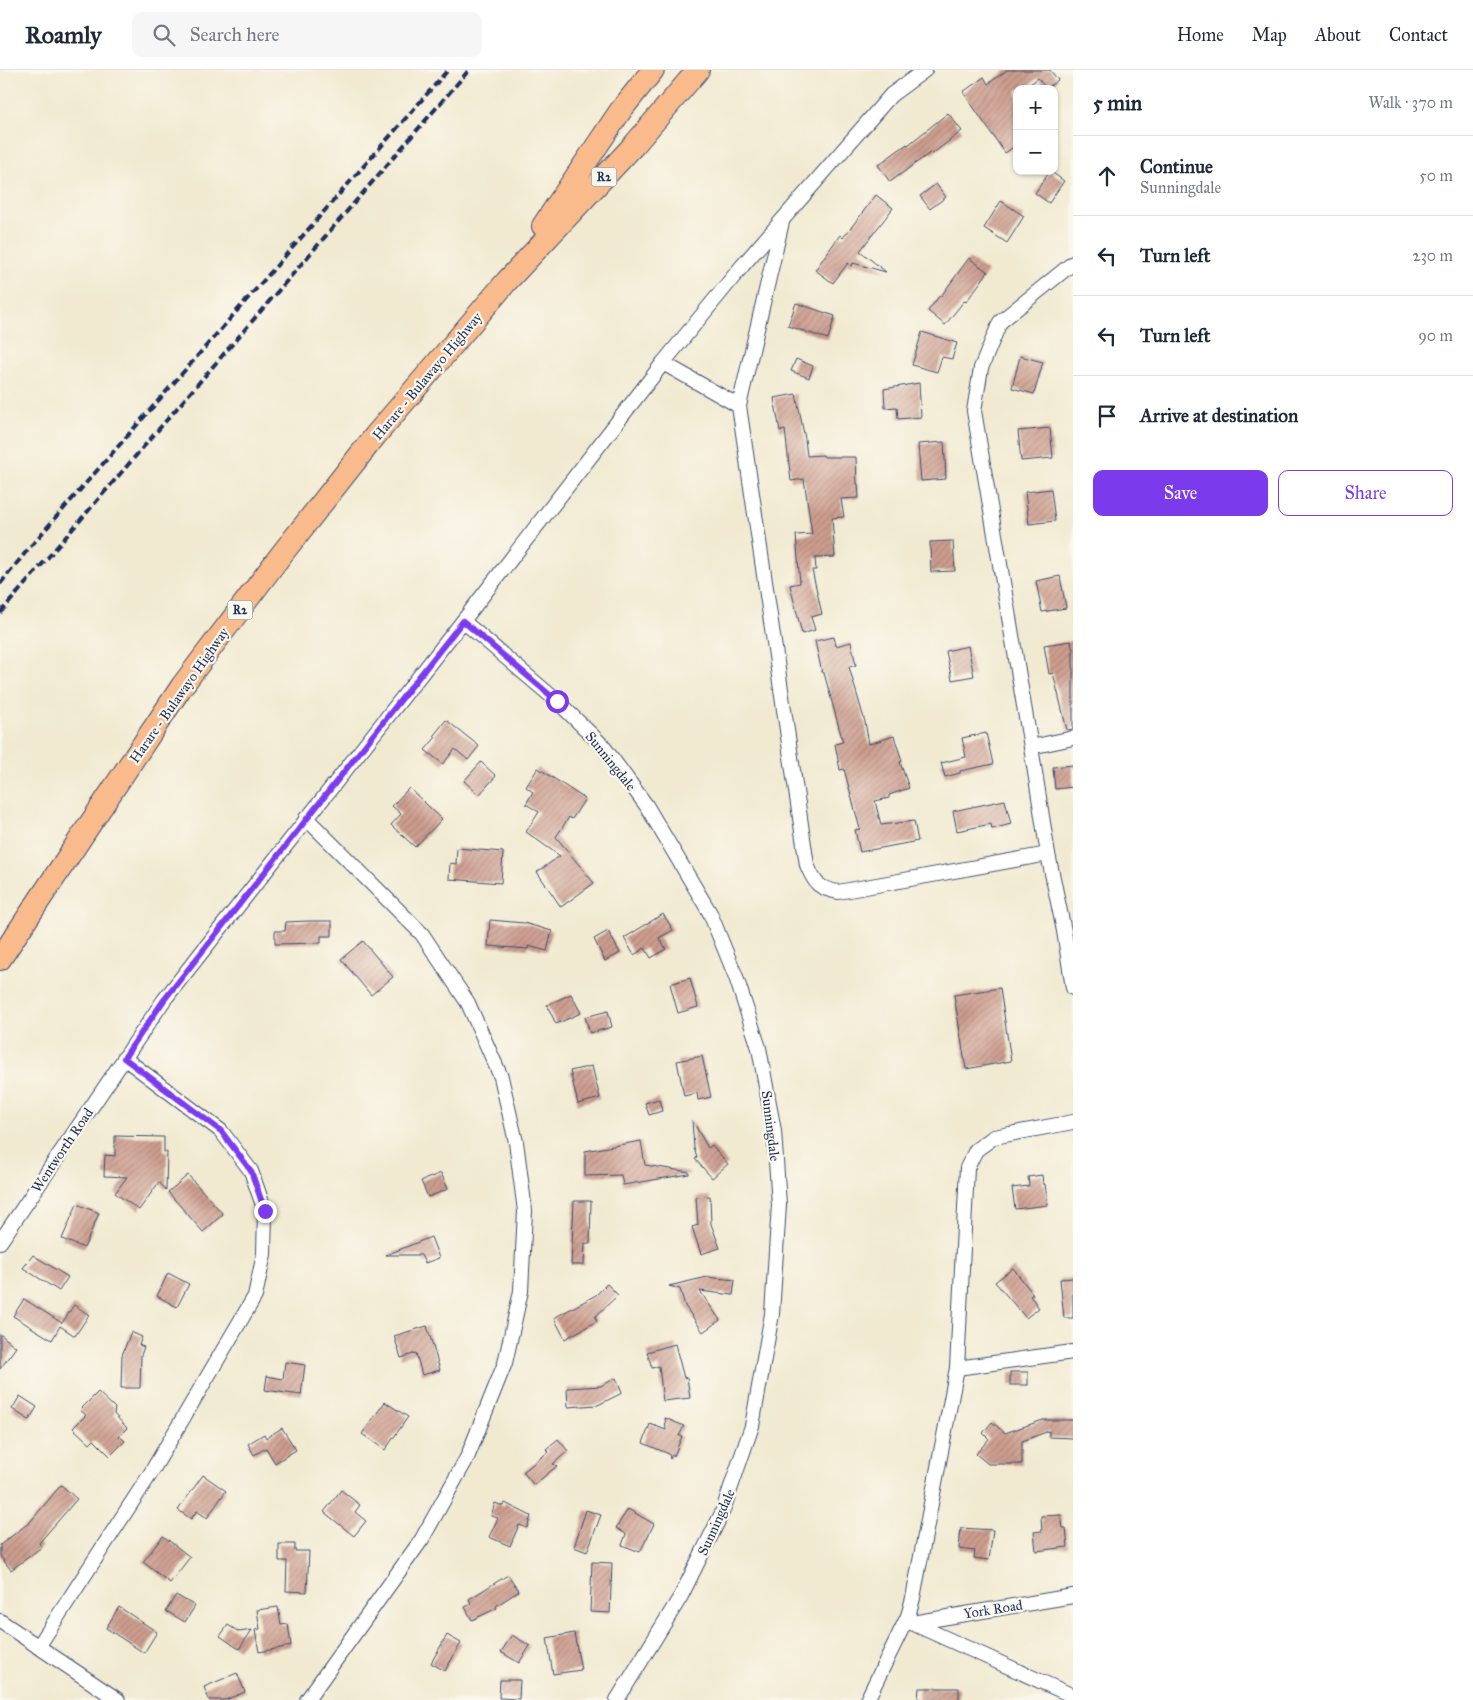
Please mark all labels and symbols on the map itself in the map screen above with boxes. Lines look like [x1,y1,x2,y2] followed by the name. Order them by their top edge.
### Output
[592,168,616,186] road number: R2
[369,309,486,444] street label: Harare - Bulawayo Highway
[228,600,252,620] road number: R2
[126,624,233,766] street label: Harare - Bulawayo Highway
[546,690,569,713] route start
[582,728,640,794] street label: Sunningdale
[758,1090,783,1163] street label: Sunningdale
[28,1105,97,1196] street label: Wentworth Road
[254,1200,277,1223] route end
[694,1486,739,1558] street label: Sunningdale
[962,1596,1024,1623] street label: York Road

